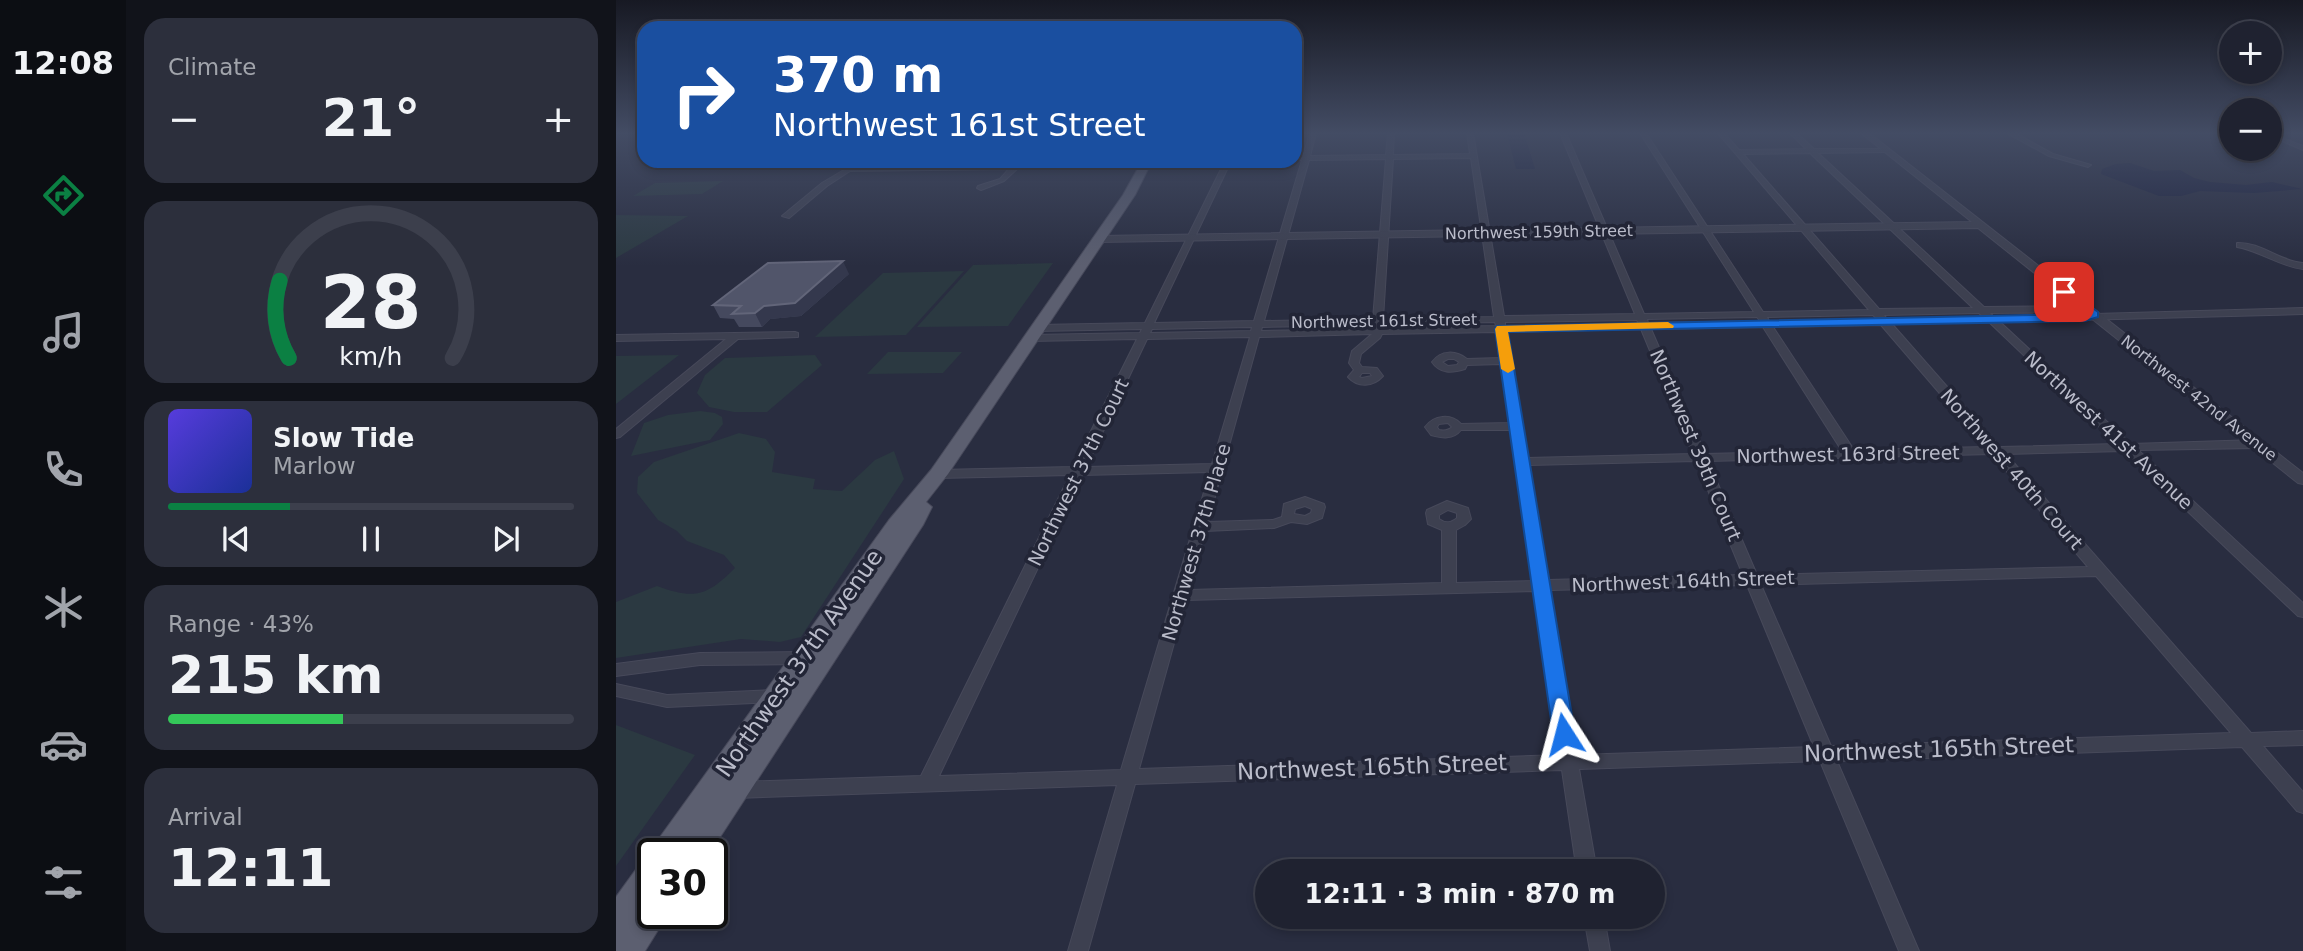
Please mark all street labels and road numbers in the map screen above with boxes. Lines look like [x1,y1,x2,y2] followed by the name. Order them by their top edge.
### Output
[1445,221,1633,243] street label: Northwest 159th Street
[1291,310,1477,332] street label: Northwest 161st Street
[2117,331,2281,465] street label: Northwest 42nd Avenue
[1646,346,1746,544] street label: Northwest 39th Court
[2020,346,2198,514] street label: Northwest 41st Avenue
[1023,375,1133,569] street label: Northwest 37th Court
[1936,384,2088,554] street label: Northwest 40th Court
[1157,441,1235,643] street label: Northwest 37th Place
[1736,441,1960,467] street label: Northwest 163rd Street
[711,544,887,782] street label: Northwest 37th Avenue
[1571,566,1795,596] street label: Northwest 164th Street
[1803,731,2075,767] street label: Northwest 165th Street
[1236,749,1508,785] street label: Northwest 165th Street

